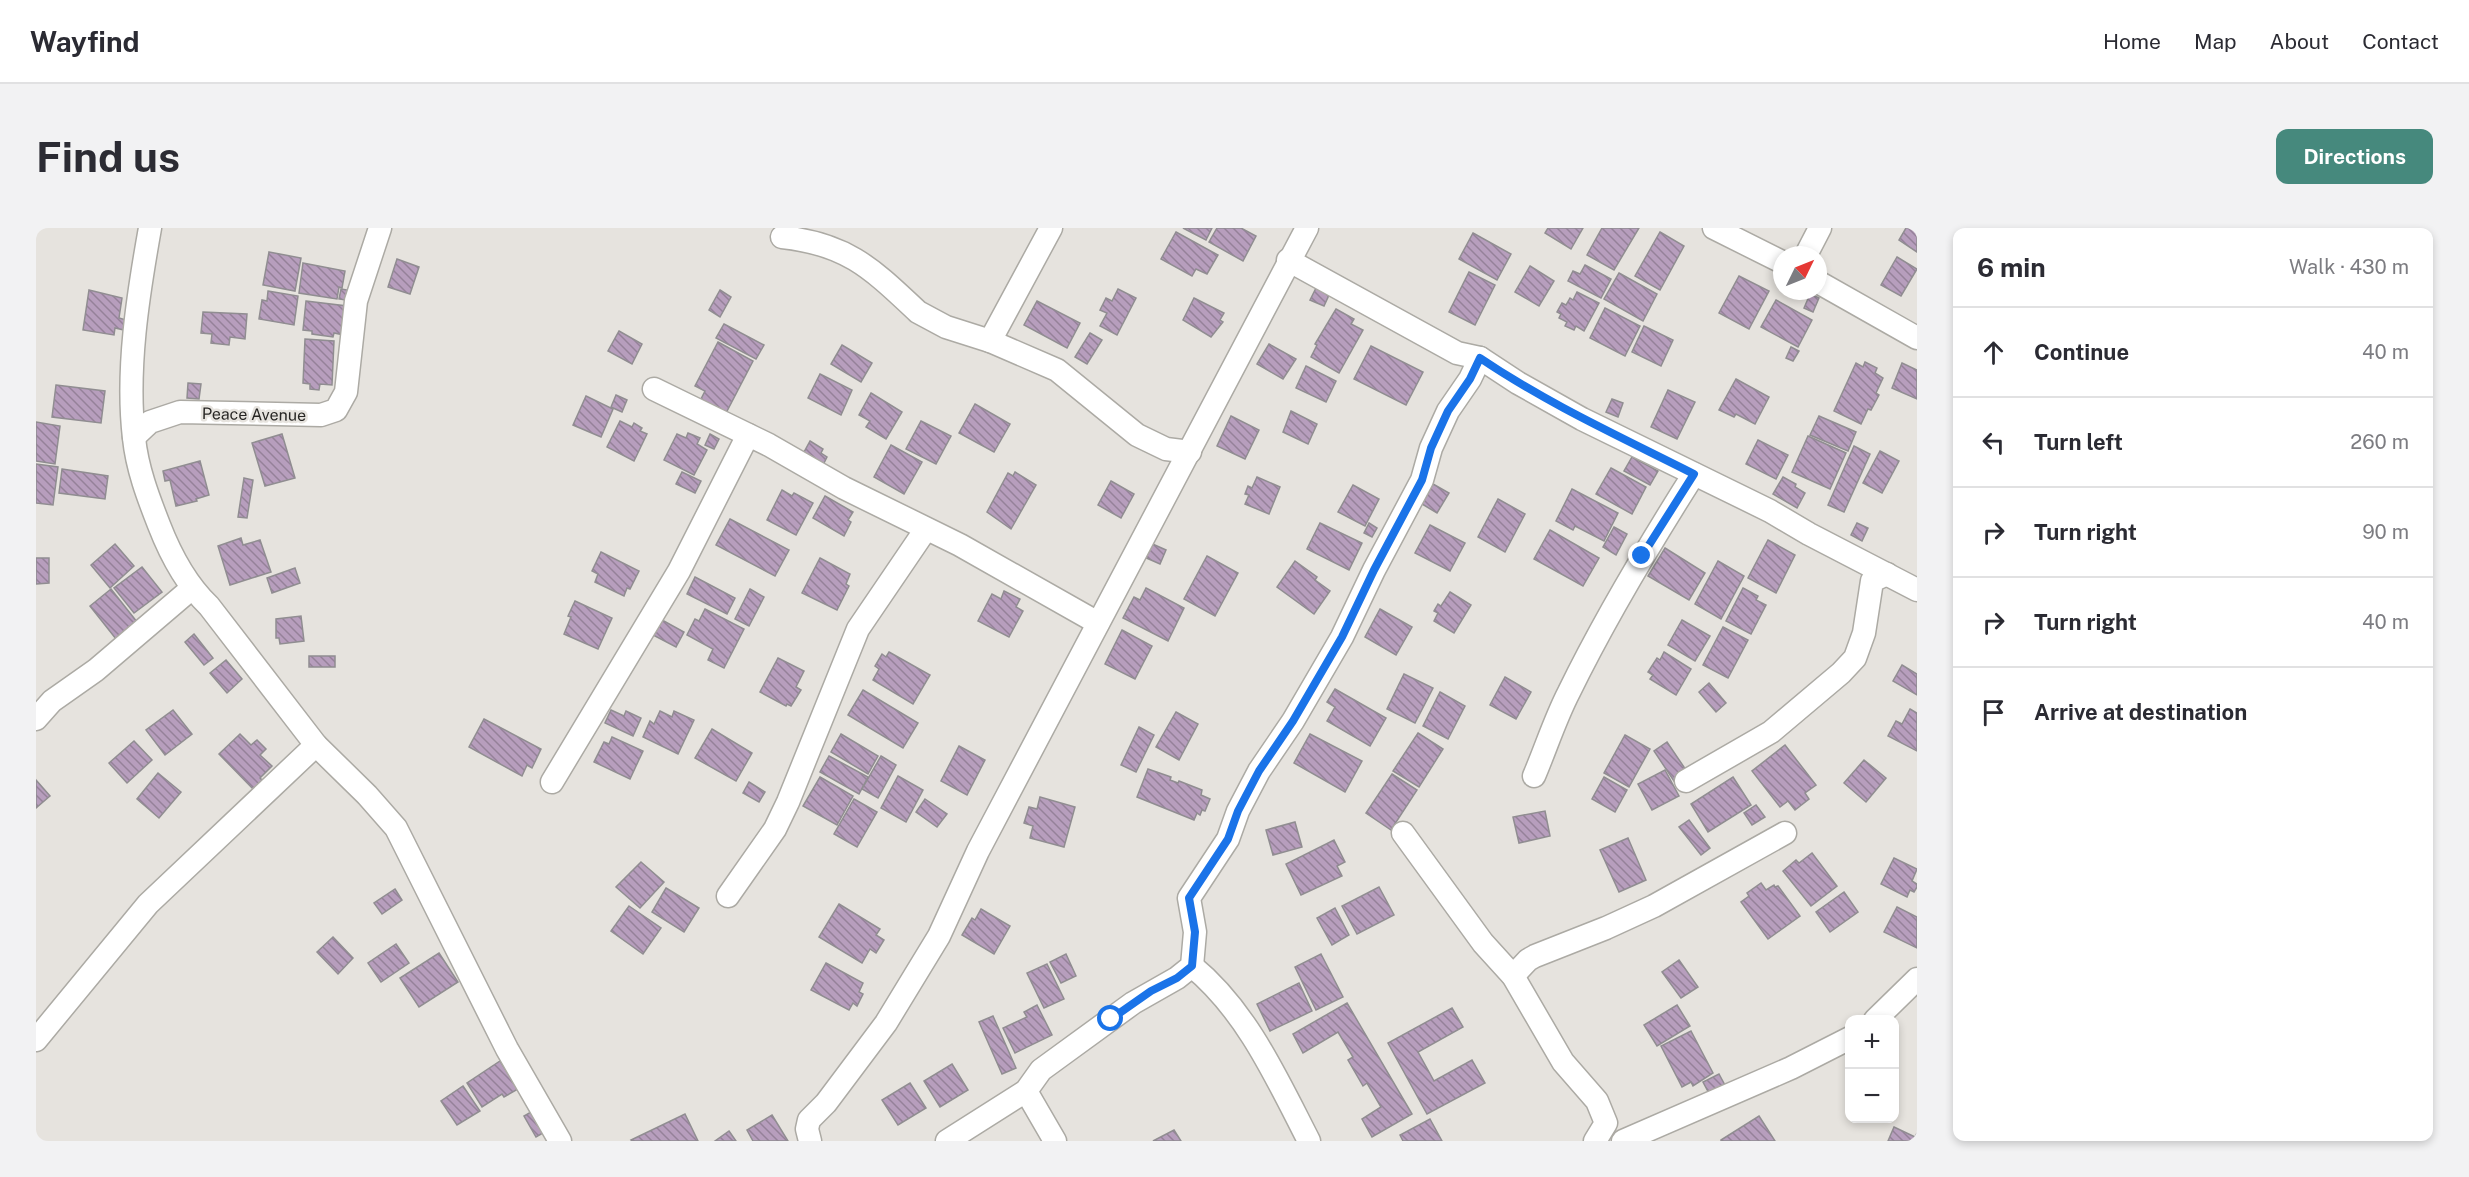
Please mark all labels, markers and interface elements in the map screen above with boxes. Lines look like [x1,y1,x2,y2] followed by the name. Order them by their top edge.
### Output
[30,25,140,58] text: Wayfind
[2103,29,2161,54] text: Home
[2194,29,2237,54] text: Map
[2270,29,2329,54] text: About
[2362,29,2439,54] text: Contact
[2276,129,2433,184] button: Directions
[36,132,180,181] text: Find us
[1773,246,1827,300] north arrow
[1977,252,2046,283] text: 6 min
[2289,255,2409,279] text: Walk · 430 m
[1977,336,2010,369] icon: ahead
[2034,339,2129,365] text: Continue
[2362,340,2409,364] text: 40 m
[202,404,306,425] street label: Peace Avenue
[1977,426,2010,459] icon: left
[2034,429,2123,455] text: Turn left
[2350,430,2409,454] text: 260 m
[1977,516,2010,549] icon: right
[2034,519,2137,545] text: Turn right
[2362,520,2409,544] text: 90 m
[1628,542,1654,568] route end
[1977,606,2010,639] icon: right
[2034,609,2137,635] text: Turn right
[2362,610,2409,634] text: 40 m
[1977,696,2010,729] icon: arrive
[2034,699,2247,725] text: Arrive at destination
[1097,1005,1123,1031] route start
[1845,1015,1899,1123] map controls
[1845,1015,1899,1069] button: +
[1845,1069,1899,1123] button: −

